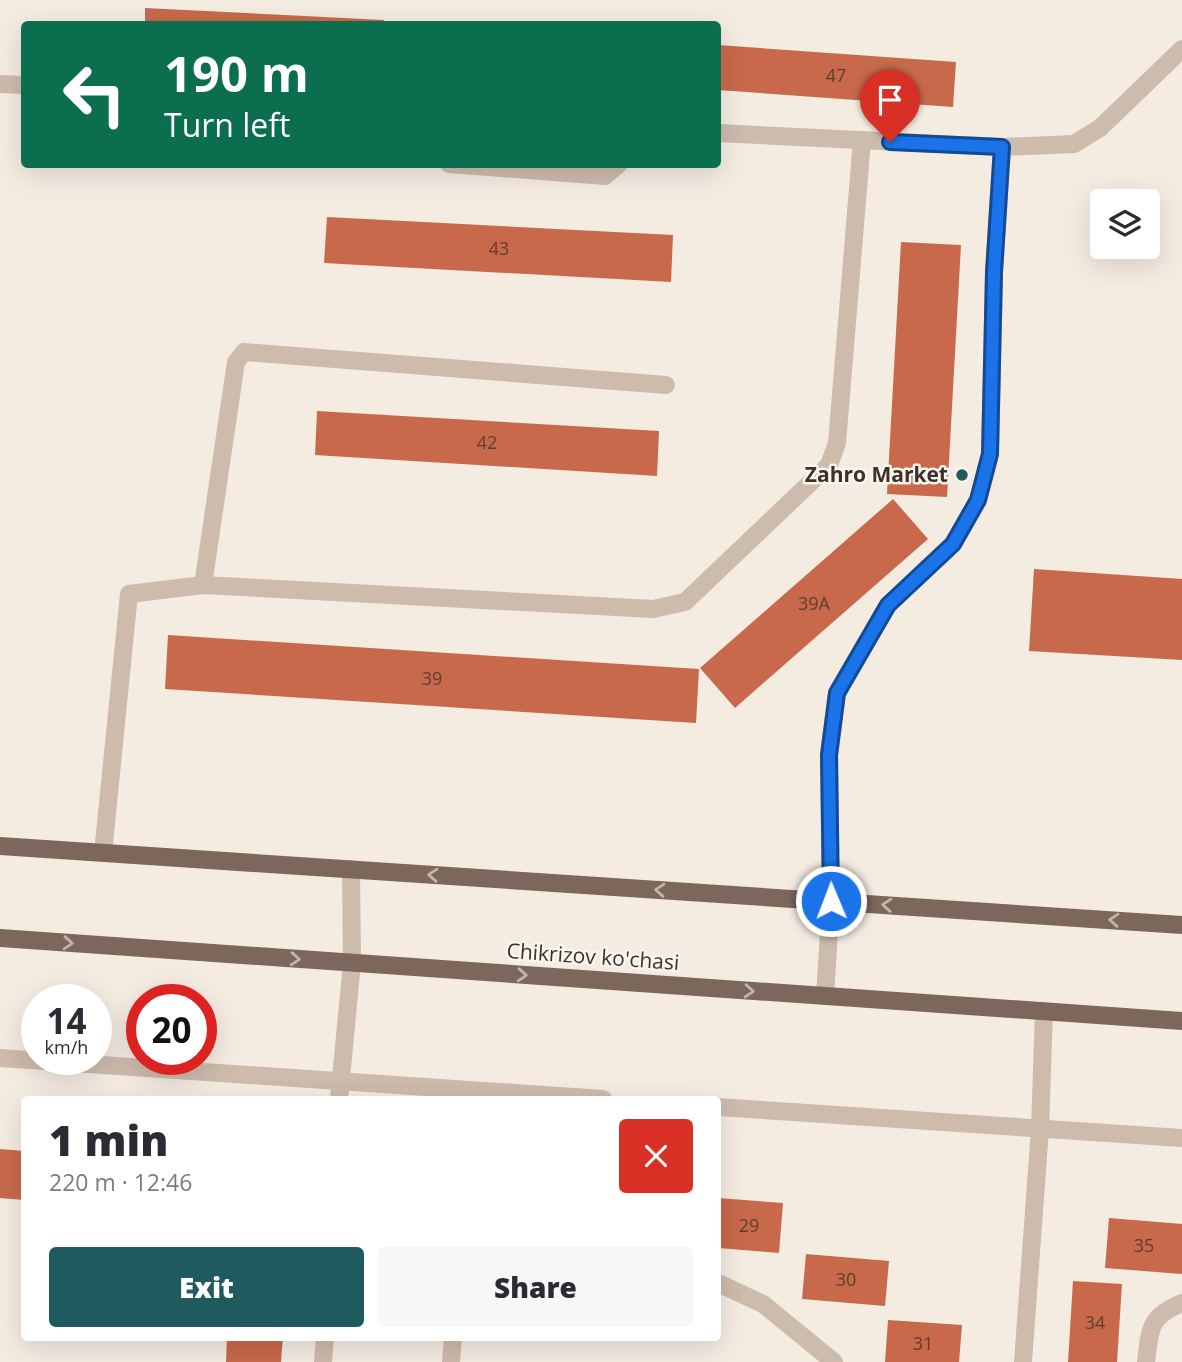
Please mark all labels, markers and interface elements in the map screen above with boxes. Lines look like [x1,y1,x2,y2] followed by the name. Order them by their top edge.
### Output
[164,40,309,106] text: 190 m
[49,49,140,140] icon: left
[826,63,846,87] house number: 47
[860,70,920,142] pin
[871,81,909,119] icon: arrive
[164,103,290,146] text: Turn left
[1090,189,1160,259] map controls
[1090,189,1160,259] button: layers
[489,236,509,260] house number: 43
[477,430,497,454] house number: 42
[805,460,948,488] place label: Zahro Market
[954,467,970,483] marker: Zahro Market
[798,591,831,615] house number: 39А
[422,666,442,690] house number: 39
[794,864,868,938] position arrow
[427,867,438,882] one-way arrow
[654,883,665,898] one-way arrow
[881,898,892,913] one-way arrow
[1108,913,1119,928] one-way arrow
[63,935,74,950] one-way arrow
[506,936,680,976] street label: Chikrizov ko'chasi
[290,951,301,966] one-way arrow
[517,967,528,982] one-way arrow
[744,983,755,998] one-way arrow
[126,984,217,1075] speed limit sign: 20
[46,997,87,1044] text: 14
[45,1035,88,1059] text: km/h
[49,1111,168,1168] text: 1 min
[619,1119,693,1193] button: close
[49,1166,192,1198] text: 220 m · 12:46
[739,1213,759,1237] house number: 29
[1134,1233,1154,1257] house number: 35
[49,1247,364,1327] button: Exit
[378,1247,693,1327] button: Share
[836,1267,856,1291] house number: 30
[1085,1310,1105,1334] house number: 34
[913,1331,933,1355] house number: 31

